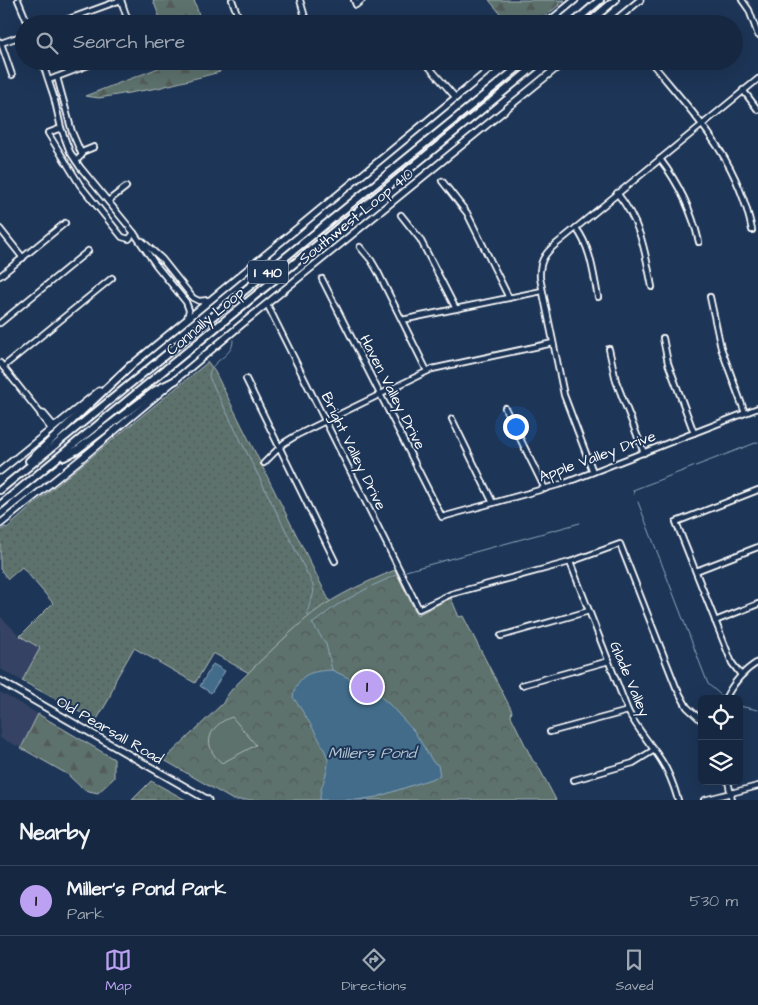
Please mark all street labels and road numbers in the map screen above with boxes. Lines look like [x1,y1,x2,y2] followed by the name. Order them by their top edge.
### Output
[294,163,419,269] street label: Southwest Loop 410
[248,260,288,284] road number: I 410
[162,282,250,361] street label: Connally Loop
[354,331,431,454] street label: Haven Valley Drive
[315,389,391,514] street label: Bright Valley Drive
[536,426,659,488] street label: Apple Valley Drive
[603,638,655,721] street label: Glade Valley
[53,691,167,770] street label: Old Pearsall Road

